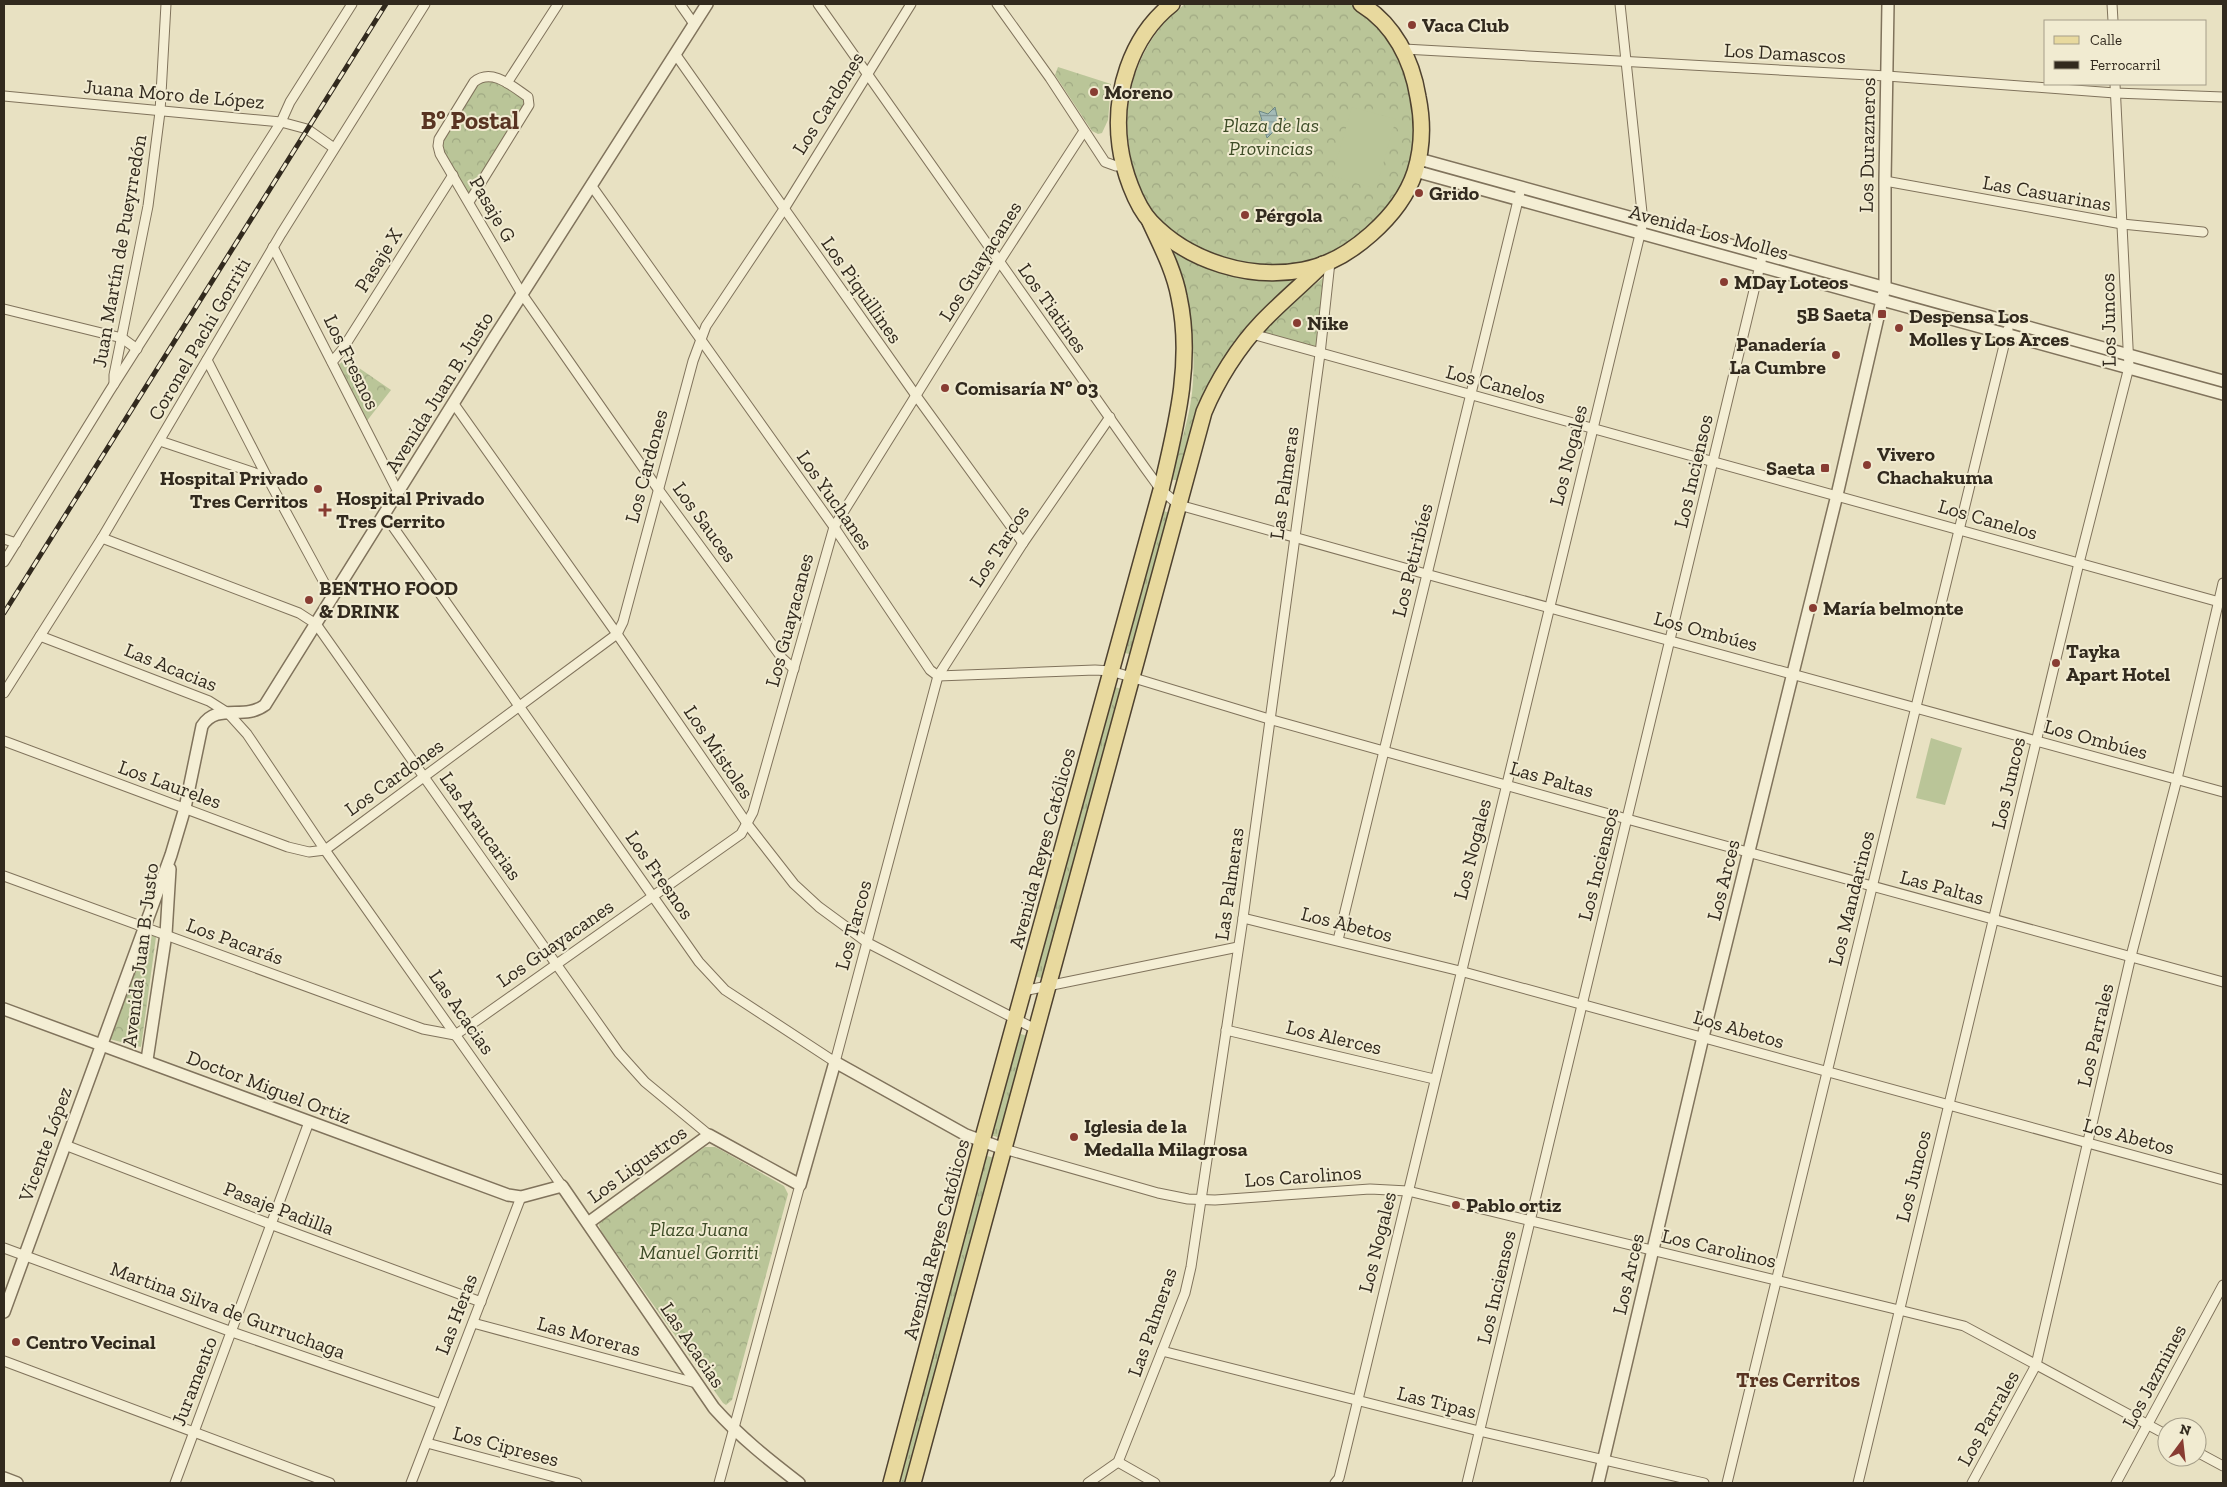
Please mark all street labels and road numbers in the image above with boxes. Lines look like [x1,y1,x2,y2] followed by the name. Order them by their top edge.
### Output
[1723,38,1847,68] street label: Los Damascos
[787,47,869,159] street label: Los Cardones
[82,74,266,114] street label: Juana Moro de López
[1854,77,1880,213] street label: Los Durazneros
[87,132,151,369] street label: Juan Martín de Pueyrredón
[1981,170,2113,216] street label: Las Casuarinas
[465,172,522,246] street label: Pasaje G
[933,196,1027,326] street label: Los Guayacanes
[1627,199,1791,265] street label: Avenida Los Molles
[349,223,407,296] street label: Pasaje X
[816,232,908,348] street label: Los Piquillines
[143,253,256,425] street label: Coronel Pachi Gorriti
[1013,258,1093,358] street label: Los Tiatines
[2095,273,2121,367] street label: Los Juncos
[380,307,498,477] street label: Avenida Juan B. Justo
[319,311,385,413] street label: Los Fresnos
[1444,359,1548,409] street label: Los Canelos
[1544,402,1592,508] street label: Los Nogales
[619,407,673,525] street label: Los Cardones
[1668,412,1718,530] street label: Los Inciensos
[1264,425,1304,541] street label: Las Palmeras
[792,446,878,554] street label: Los Yuchanes
[668,477,742,567] street label: Los Sauces
[1936,493,2040,545] street label: Los Canelos
[964,501,1034,591] street label: Los Tarcos
[1386,501,1438,619] street label: Los Petiribíes
[760,551,818,689] street label: Los Guayacanes
[1652,606,1760,656] street label: Los Ombúes
[121,637,221,697] street label: Las Acacias
[679,701,759,803] street label: Los Mistoles
[2042,714,2150,764] street label: Los Ombúes
[340,733,448,821] street label: Los Cardones
[1986,735,2030,831] street label: Los Juncos
[1004,745,1080,951] street label: Avenida Reyes Católicos
[115,754,225,814] street label: Los Laureles
[1507,756,1597,802] street label: Las Paltas
[435,767,527,885] street label: Las Araucarias
[1448,796,1496,902] street label: Los Nogales
[1572,805,1624,923] street label: Los Inciensos
[621,826,699,924] street label: Los Fresnos
[1209,826,1249,942] street label: Las Palmeras
[1823,828,1879,968] street label: Los Mandarinos
[1701,837,1745,923] street label: Los Arces
[117,861,163,1049] street label: Avenida Juan B. Justo
[1897,864,1987,910] street label: Las Paltas
[829,877,877,973] street label: Los Tarcos
[492,894,618,992] street label: Los Guayacanes
[1299,901,1395,947] street label: Los Abetos
[183,912,287,970] street label: Los Pacarás
[424,965,500,1059] street label: Las Acacias
[2071,981,2119,1089] street label: Los Parrales
[1691,1005,1787,1053] street label: Los Abetos
[1284,1014,1384,1060] street label: Los Alerces
[184,1045,354,1129] street label: Doctor Miguel Ortiz
[13,1083,77,1206] street label: Vicente López
[2081,1112,2177,1160] street label: Los Abetos
[583,1120,691,1208] street label: Los Ligustros
[1890,1128,1936,1224] street label: Los Juncos
[898,1136,974,1342] street label: Avenida Reyes Católicos
[1244,1160,1362,1192] street label: Los Carolinos
[220,1176,338,1240] street label: Pasaje Padilla
[1353,1189,1401,1295] street label: Los Nogales
[1659,1223,1779,1273] street label: Los Carolinos
[1471,1228,1521,1346] street label: Los Inciensos
[1607,1231,1649,1317] street label: Los Arces
[107,1256,349,1364] street label: Martina Silva de Gurruchaga
[1122,1264,1182,1380] street label: Las Palmeras
[430,1270,482,1358] street label: Las Heras
[656,1298,730,1392] street label: Las Acacias
[535,1311,643,1361] street label: Las Moreras
[2117,1320,2191,1432] street label: Los Jazmines
[166,1333,222,1429] street label: Juramento
[1952,1366,2024,1470] street label: Los Parrales
[1395,1381,1479,1423] street label: Las Tipas
[450,1420,562,1472] street label: Los Cipreses

